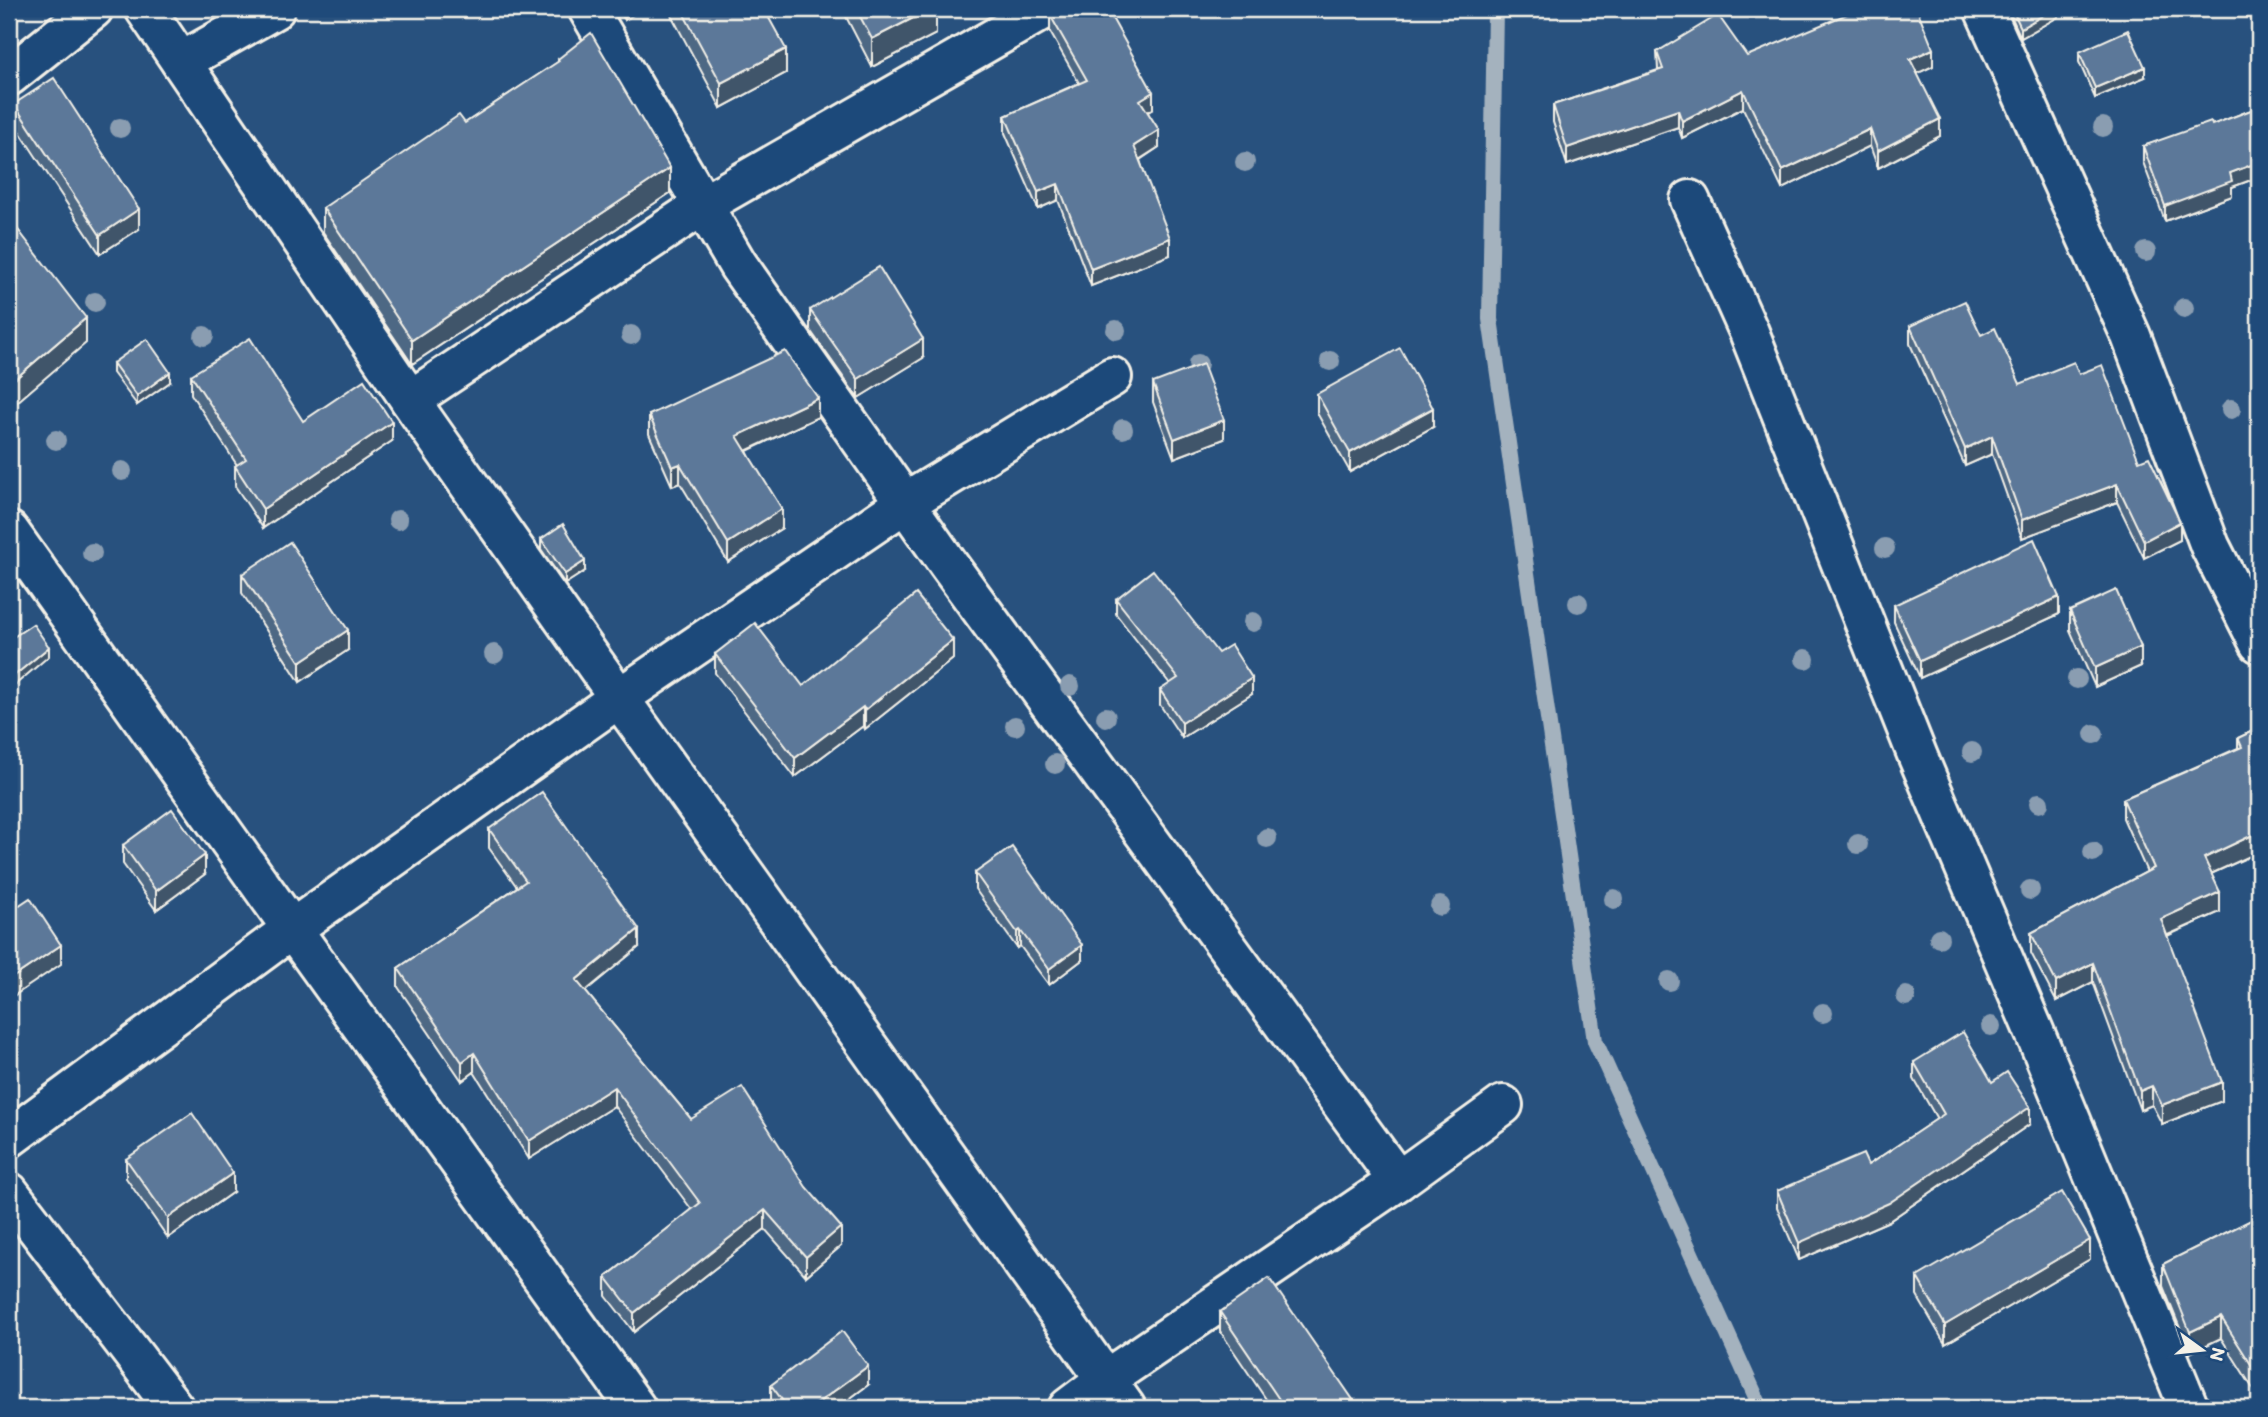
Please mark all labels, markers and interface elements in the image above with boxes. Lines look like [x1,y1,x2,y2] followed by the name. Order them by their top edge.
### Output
[2166,1316,2236,1386] north arrow
[2205,1345,2231,1363] text: N

